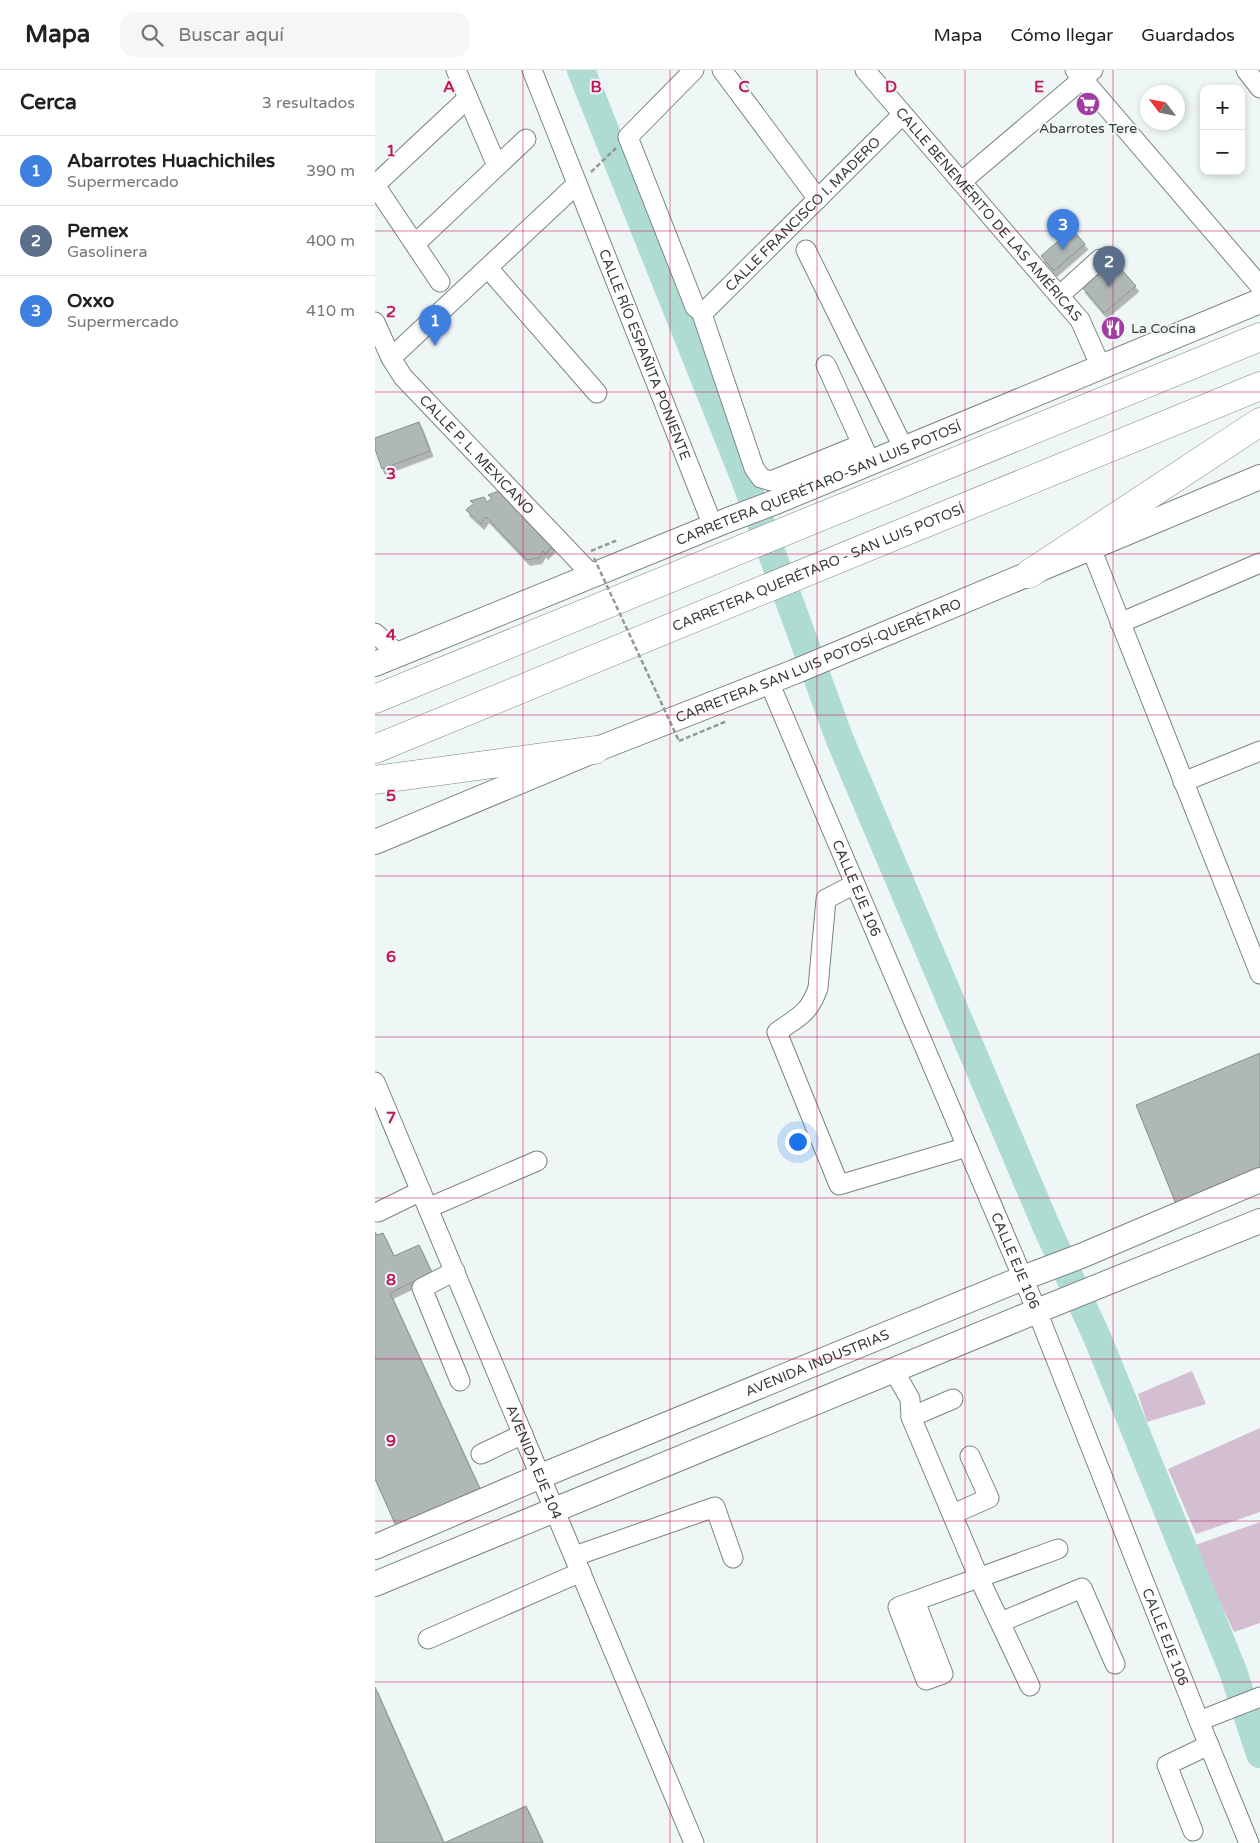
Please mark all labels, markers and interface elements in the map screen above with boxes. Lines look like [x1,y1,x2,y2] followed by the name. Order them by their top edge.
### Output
[120,12,470,57] search box
[25,20,90,49] text: Mapa
[138,21,166,49] icon: search
[178,24,284,46] text: Buscar aquí
[933,24,982,46] text: Mapa
[1010,24,1113,46] text: Cómo llegar
[1141,24,1235,46] text: Guardados
[443,77,455,97] text: A
[590,77,602,97] text: B
[738,77,750,97] text: C
[885,77,897,97] text: D
[1034,77,1044,97] text: E
[1140,85,1185,130] north arrow
[1200,85,1245,175] map controls
[1200,85,1245,130] button: +
[20,90,77,115] text: Cerca
[1075,91,1101,117] supermarket icon: Abarrotes Tere
[262,93,355,113] text: 3 resultados
[892,104,1086,325] street label: CALLE BENEMÉRITO DE LAS AMÉRICAS
[1039,120,1137,137] place label: Abarrotes Tere
[1200,130,1245,175] button: −
[721,133,884,295] street label: CALLE FRANCISCO I. MADERO
[386,141,396,161] text: 1
[67,150,275,172] text: Abarrotes Huachichiles
[31,161,41,181] text: 1
[306,161,355,181] text: 390 m
[67,172,179,192] text: Supermercado
[1047,209,1079,250] pin: 3
[67,220,129,242] text: Pemex
[31,231,41,251] text: 2
[306,231,355,251] text: 400 m
[67,242,147,262] text: Gasolinera
[1093,246,1125,287] pin: 2
[595,247,694,462] street label: CALLE RÍO ESPAÑITA PONIENTE
[67,290,114,312] text: Oxxo
[31,301,41,321] text: 3
[306,301,355,321] text: 410 m
[386,302,396,322] text: 2
[419,305,451,346] pin: 1
[67,312,179,332] text: Supermercado
[1100,315,1126,341] restaurant icon: La Cocina
[1131,320,1196,337] place label: La Cocina
[416,391,538,518] street label: CALLE P. L. MEXICANO
[673,417,964,549] street label: CARRETERA QUERÉTARO-SAN LUIS POTOSÍ
[386,464,396,484] text: 3
[670,500,967,635] street label: CARRETERA QUERÉTARO - SAN LUIS POTOSÍ
[673,595,964,726] street label: CARRETERA SAN LUIS POTOSÍ-QUERÉTARO
[386,625,396,645] text: 4
[386,786,396,806] text: 5
[829,837,885,939] street label: CALLE EJE 106
[386,947,396,967] text: 6
[386,1108,396,1128] text: 7
[785,1129,811,1155] your location
[987,1210,1044,1312] street label: CALLE EJE 106
[386,1270,396,1290] text: 8
[743,1325,892,1400] street label: AVENIDA INDUSTRIAS
[503,1402,566,1522] street label: AVENIDA EJE 104
[386,1431,396,1451] text: 9
[1139,1586,1193,1688] street label: CALLE EJE 106

